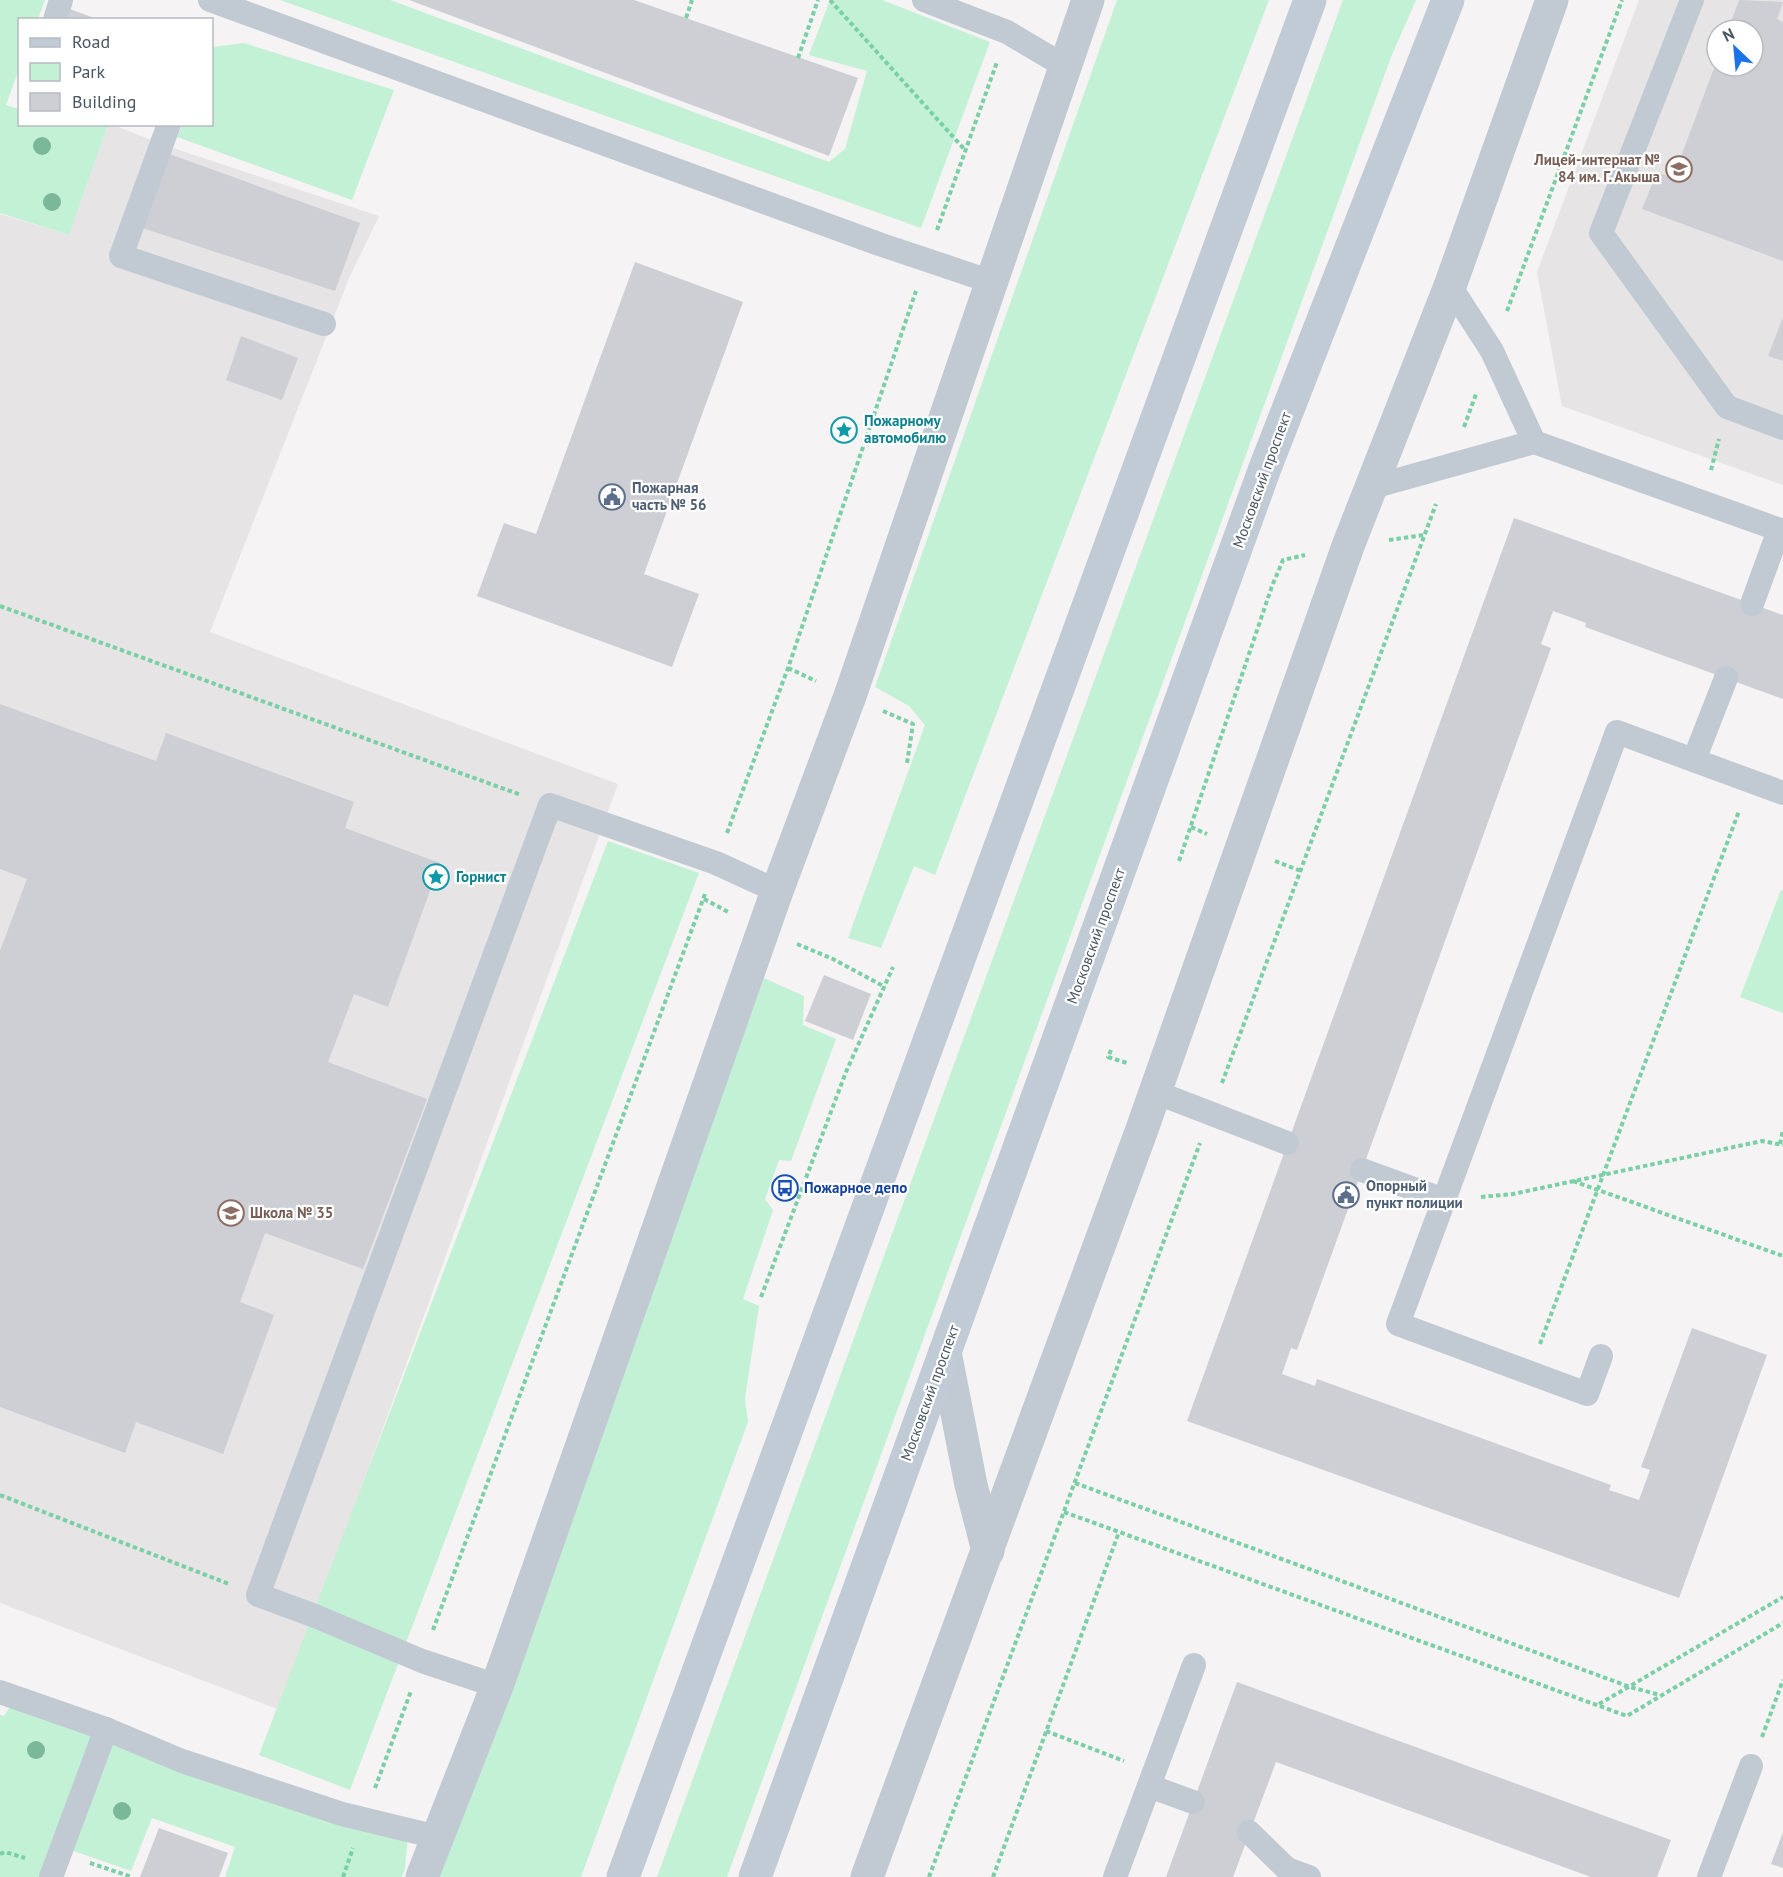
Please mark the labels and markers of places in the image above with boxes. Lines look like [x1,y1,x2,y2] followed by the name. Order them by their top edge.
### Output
[1533,150,1660,186] place label: Лицей-интернат № 84 им. Г. Акыша
[1664,154,1694,184] school or university icon: Лицей-интернат № 84 им. Г. Акыша
[864,411,946,447] place label: Пожарному автомобилю
[829,415,859,445] place icon: Пожарному автомобилю
[632,478,707,514] place label: Пожарная часть № 56
[597,482,627,512] public building icon: Пожарная часть № 56
[421,862,451,892] place icon: Горнист
[456,867,507,886] place label: Горнист
[770,1173,800,1203] bus stop icon: Пожарное депо
[1366,1176,1463,1212] place label: Опорный пункт полиции
[804,1178,907,1197] place label: Пожарное депо
[1331,1180,1361,1210] public building icon: Опорный пункт полиции
[216,1198,246,1228] school or university icon: Школа № 35
[250,1203,333,1222] place label: Школа № 35

